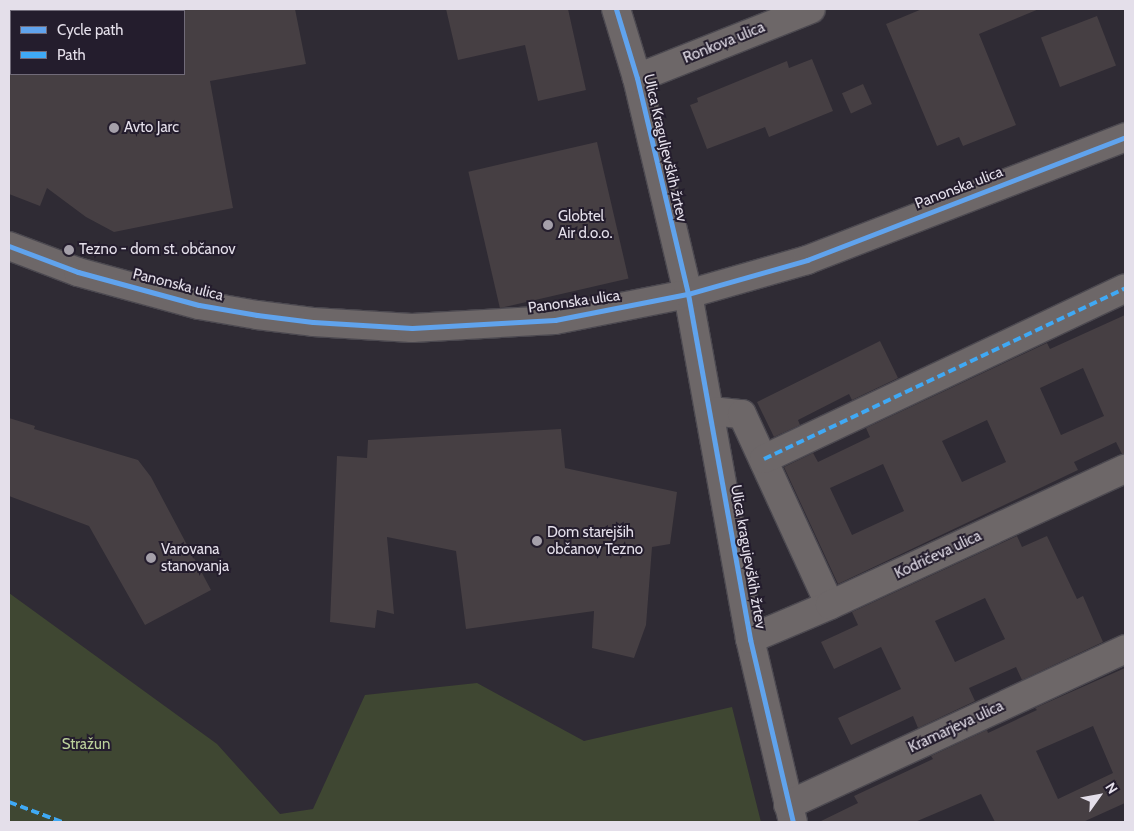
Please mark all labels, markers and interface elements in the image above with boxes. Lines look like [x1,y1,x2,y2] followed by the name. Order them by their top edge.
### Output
[10,10,185,75] legend
[681,18,767,68] street label: Ronkova ulica
[57,21,123,39] text: Cycle path
[57,46,86,64] text: Path
[639,72,691,224] street label: Ulica Kraguljevških žrtev
[124,119,179,137] place label: Avto Jarc
[108,122,120,134] marker: Avto Jarc
[913,163,1005,213] street label: Panonska ulica
[558,207,613,242] place label: Globtel Air d.o.o.
[542,219,554,231] marker: Globtel Air d.o.o.
[79,241,236,259] place label: Tezno - dom st. občanov
[63,244,75,256] marker: Tezno - dom st. občanov
[131,265,225,305] street label: Panonska ulica
[527,287,621,317] street label: Panonska ulica
[726,483,770,631] street label: Ulica kragujevških žrtev
[547,523,643,558] place label: Dom starejših občanov Tezno
[892,527,984,583] street label: Kodričeva ulica
[531,535,543,547] marker: Dom starejših občanov Tezno
[161,540,229,575] place label: Varovana stanovanja
[145,552,157,564] marker: Varovana stanovanja
[906,697,1006,757] street label: Kramarjeva ulica
[62,736,110,754] park label: Stražun
[1074,771,1124,821] north arrow
[1101,779,1122,797] text: N

